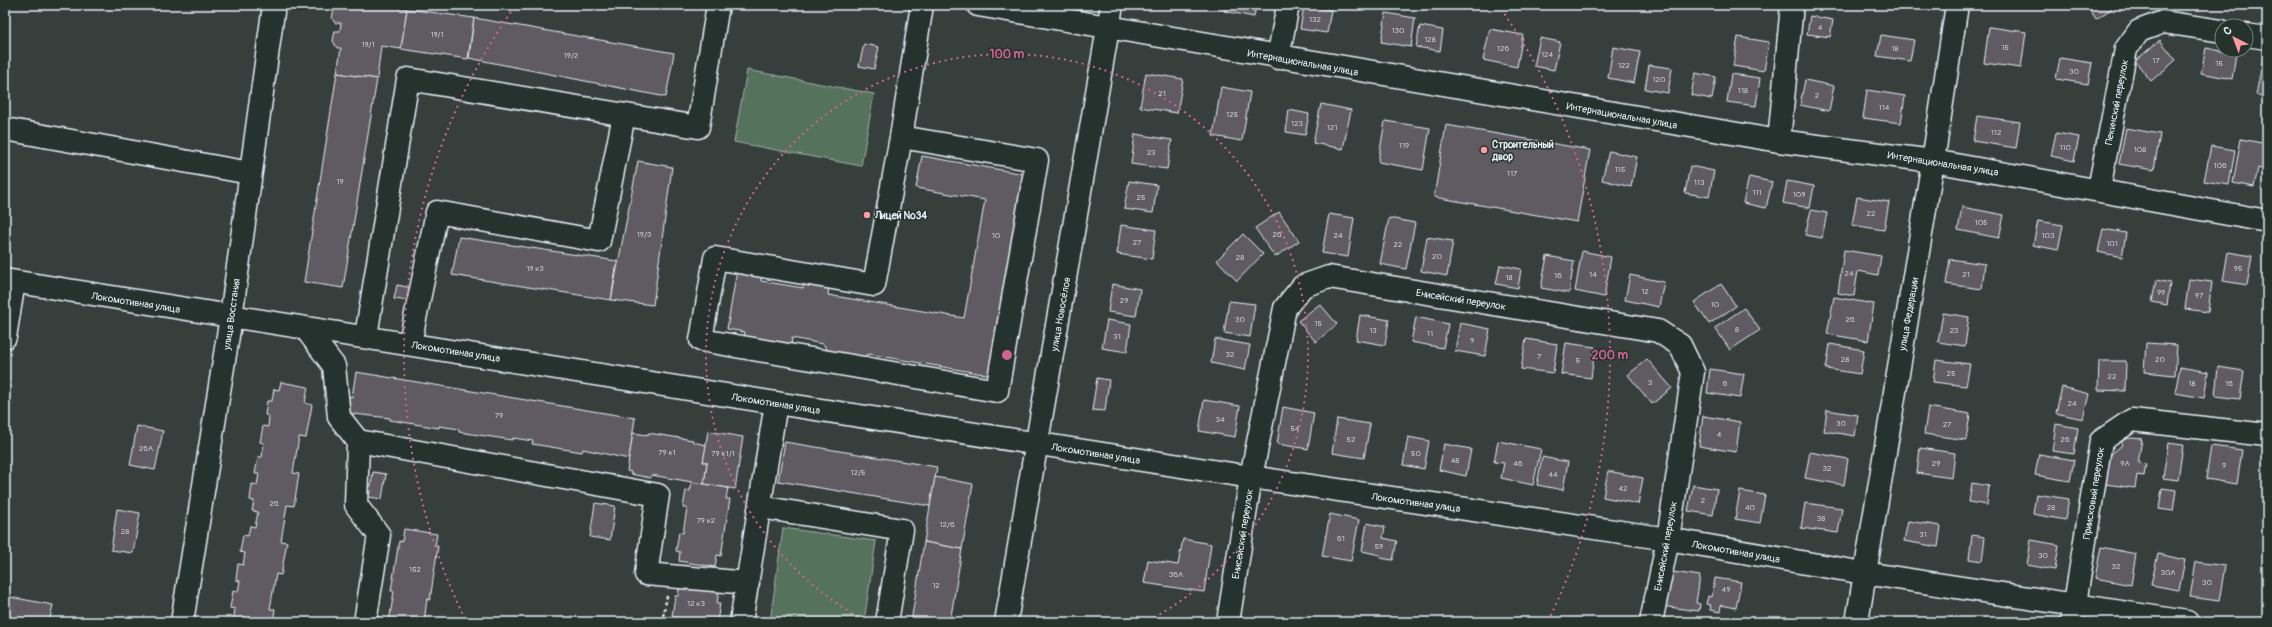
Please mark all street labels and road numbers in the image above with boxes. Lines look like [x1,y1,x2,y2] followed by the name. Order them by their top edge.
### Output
[1246,47,1360,79] street label: Интернациональная улица
[2103,58,2131,146] street label: Пекинский переулок
[1565,100,1679,132] street label: Интернациональная улица
[1886,149,2000,179] street label: Интернациональная улица
[1048,276,1073,353] street label: улица Новосёлов
[1896,276,1921,353] street label: улица Федерации
[221,277,243,352] street label: улица Восстания
[1415,287,1507,313] street label: Енисейский переулок
[90,290,181,316] street label: Локомотивная улица
[410,339,501,365] street label: Локомотивная улица
[730,391,821,417] street label: Локомотивная улица
[1050,441,1141,467] street label: Локомотивная улица
[2081,446,2107,540] street label: Приисковый переулок
[1230,488,1256,580] street label: Енисейский переулок
[1370,491,1461,515] street label: Локомотивная улица
[1652,500,1680,592] street label: Енисейский переулок
[1690,538,1781,566] street label: Локомотивная улица

